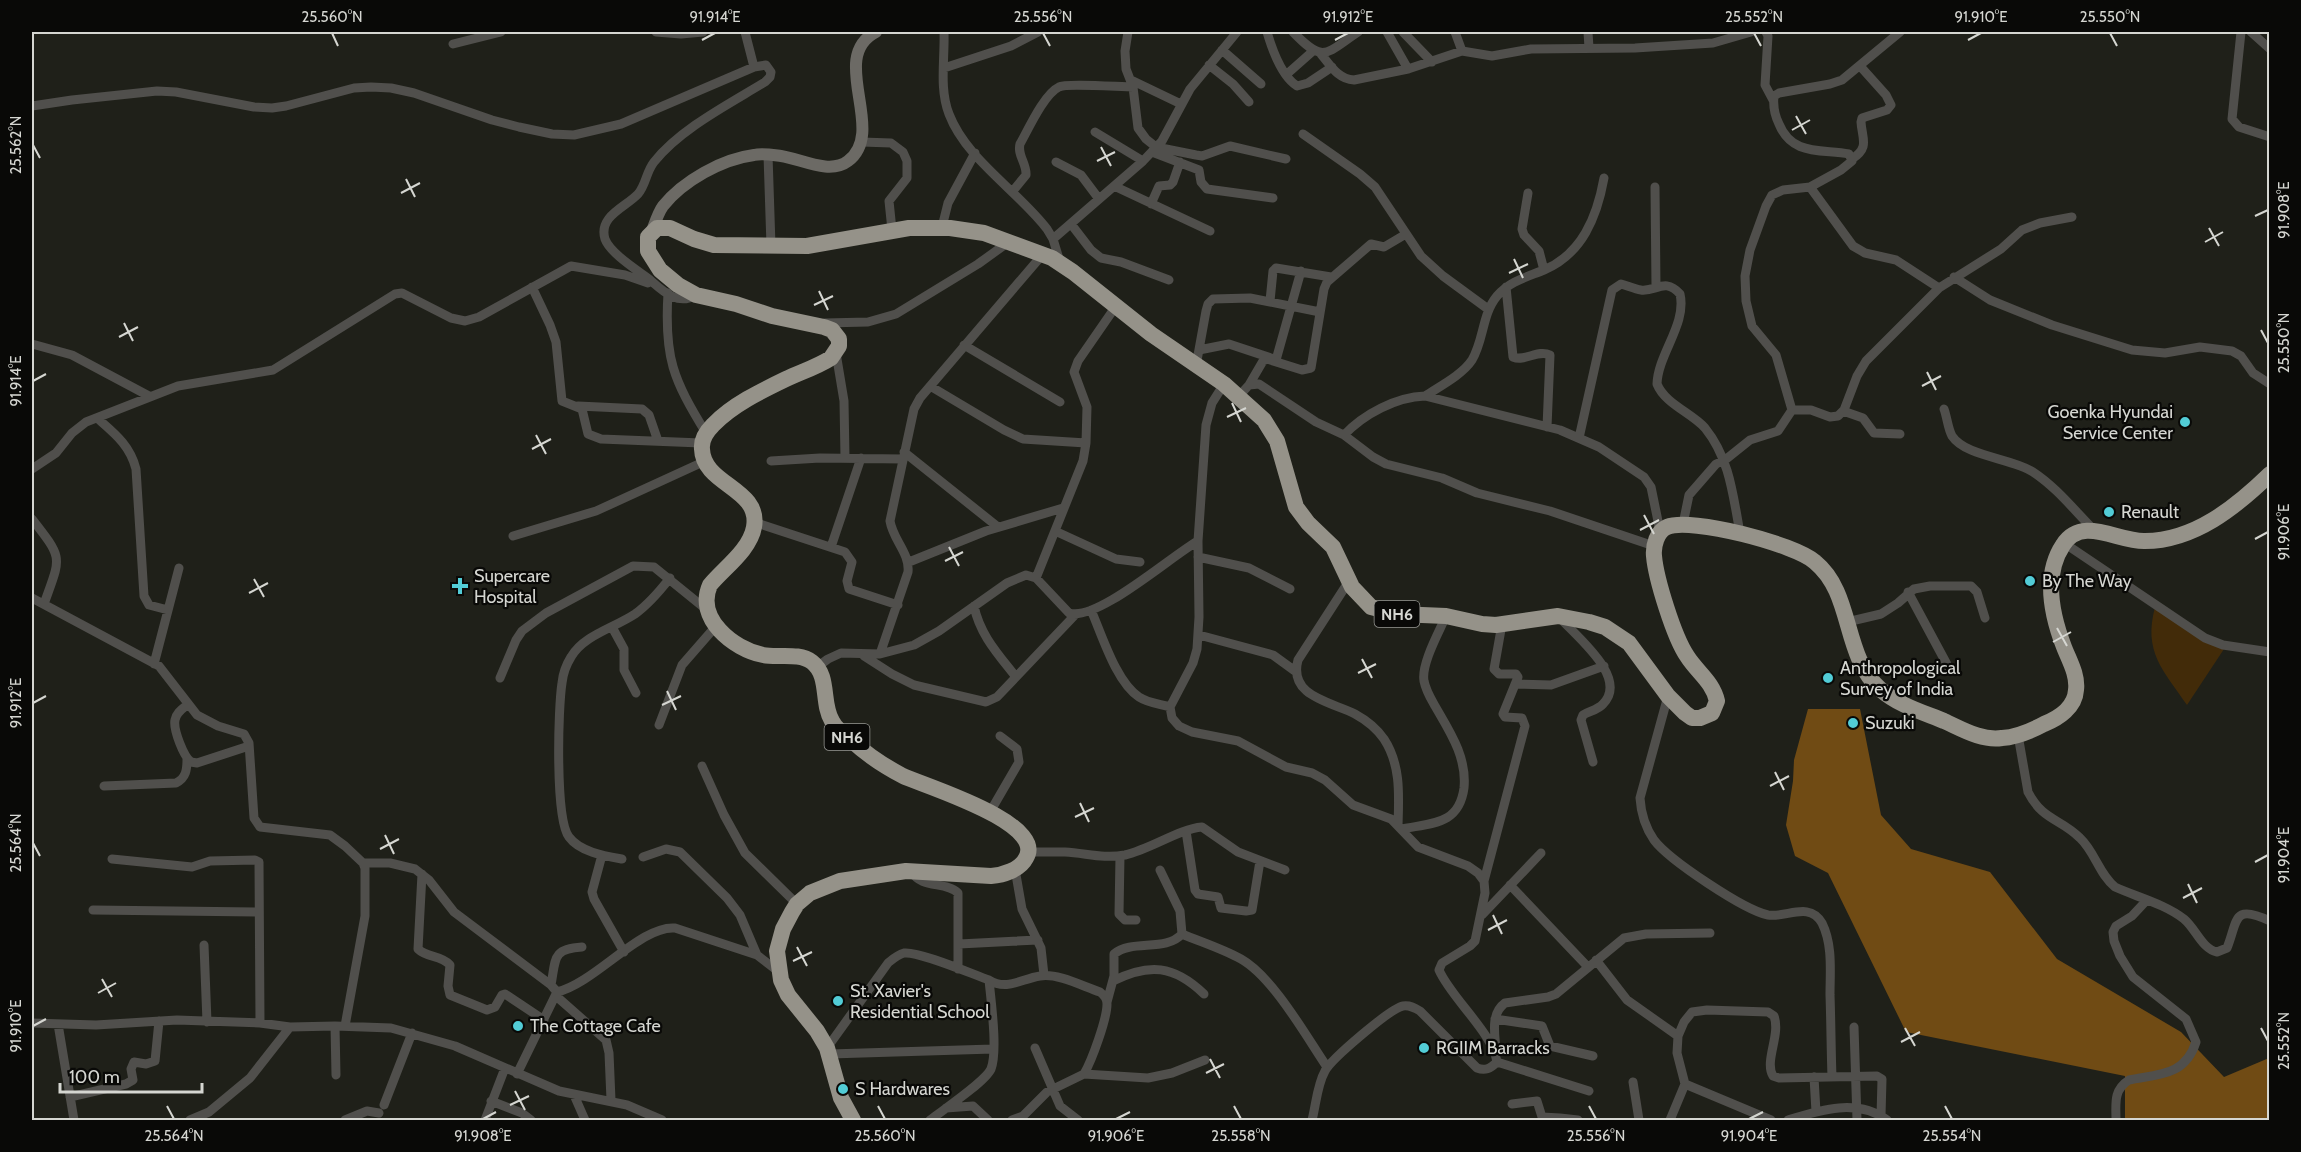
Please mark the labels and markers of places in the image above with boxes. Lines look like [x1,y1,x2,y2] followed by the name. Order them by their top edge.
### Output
[2048,401,2173,444] place label: Goenka Hyundai Service Center
[2178,415,2192,429] marker: Goenka Hyundai Service Center
[2121,501,2179,523] place label: Renault
[2102,505,2116,519] marker: Renault
[474,565,550,608] place label: Supercare Hospital
[2042,570,2132,592] place label: By The Way
[2023,574,2037,588] marker: By The Way
[451,577,469,595] marker: Supercare Hospital
[1840,657,1961,700] place label: Anthropological Survey of India
[1821,671,1835,685] marker: Anthropological Survey of India
[1865,712,1915,734] place label: Suzuki
[1846,716,1860,730] marker: Suzuki
[850,980,990,1023] place label: St. Xavier's Residential School
[831,994,845,1008] marker: St. Xavier's Residential School
[530,1015,661,1037] place label: The Cottage Cafe
[511,1019,525,1033] marker: The Cottage Cafe
[1436,1037,1550,1059] place label: RGIIM Barracks
[1417,1041,1431,1055] marker: RGIIM Barracks
[855,1078,950,1100] place label: S Hardwares
[836,1082,850,1096] marker: S Hardwares

